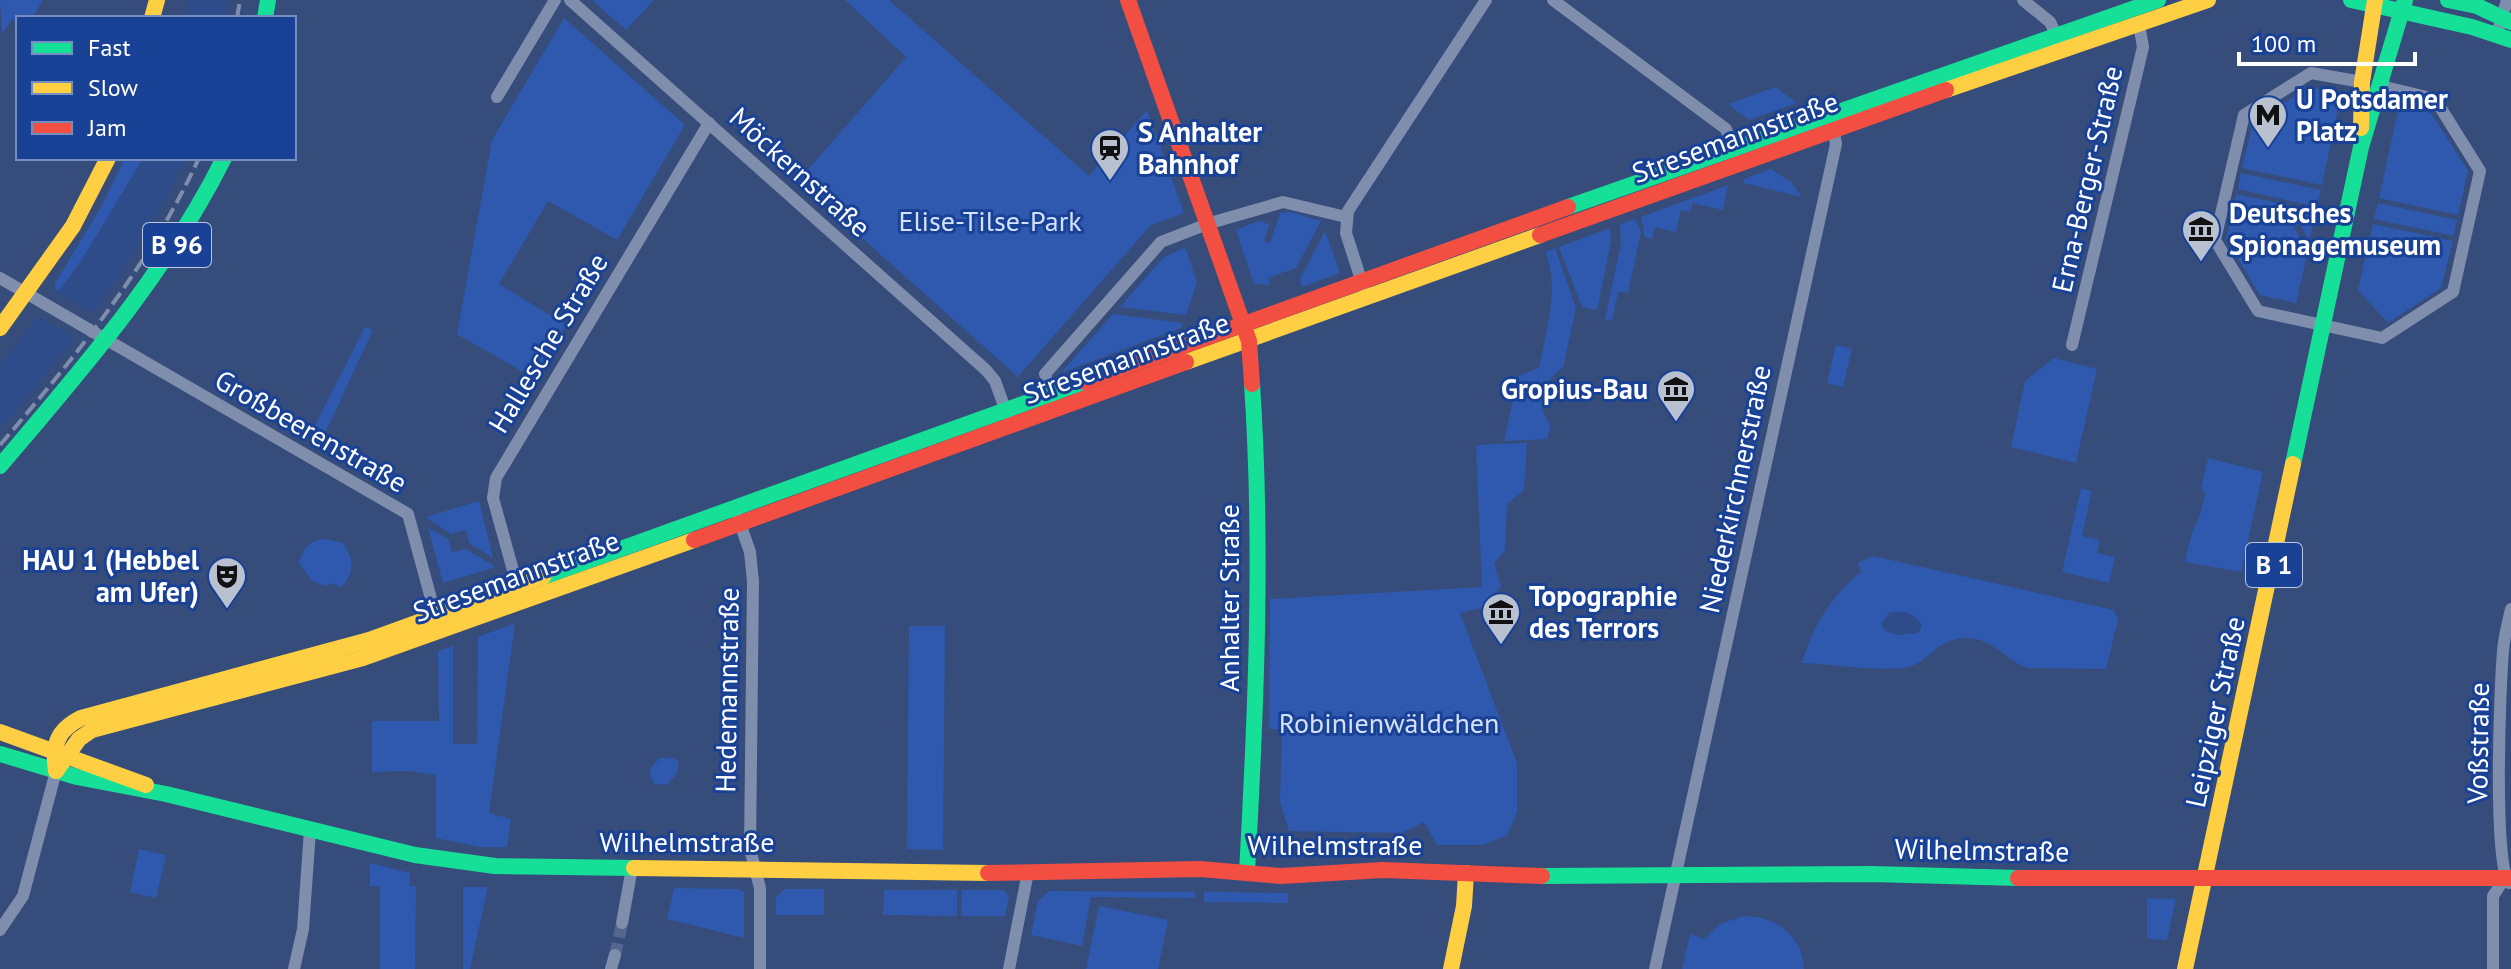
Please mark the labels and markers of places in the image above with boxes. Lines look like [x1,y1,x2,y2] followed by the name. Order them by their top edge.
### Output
[2296,80,2448,149] place label: U Potsdamer Platz
[2247,94,2289,149] metro station icon: U Potsdamer Platz
[1138,113,1262,182] place label: S Anhalter Bahnhof
[1089,127,1131,182] station icon: S Anhalter Bahnhof
[2229,194,2441,263] place label: Deutsches Spionagemuseum
[2180,208,2222,263] museum icon: Deutsches Spionagemuseum
[1655,368,1697,423] museum icon: Gropius-Bau
[1501,370,1648,407] place label: Gropius-Bau
[22,541,200,610] place label: HAU 1 (Hebbel am Ufer)
[206,555,248,610] theatre icon: HAU 1 (Hebbel am Ufer)
[1529,577,1677,646] place label: Topographie des Terrors
[1480,591,1522,646] museum icon: Topographie des Terrors

